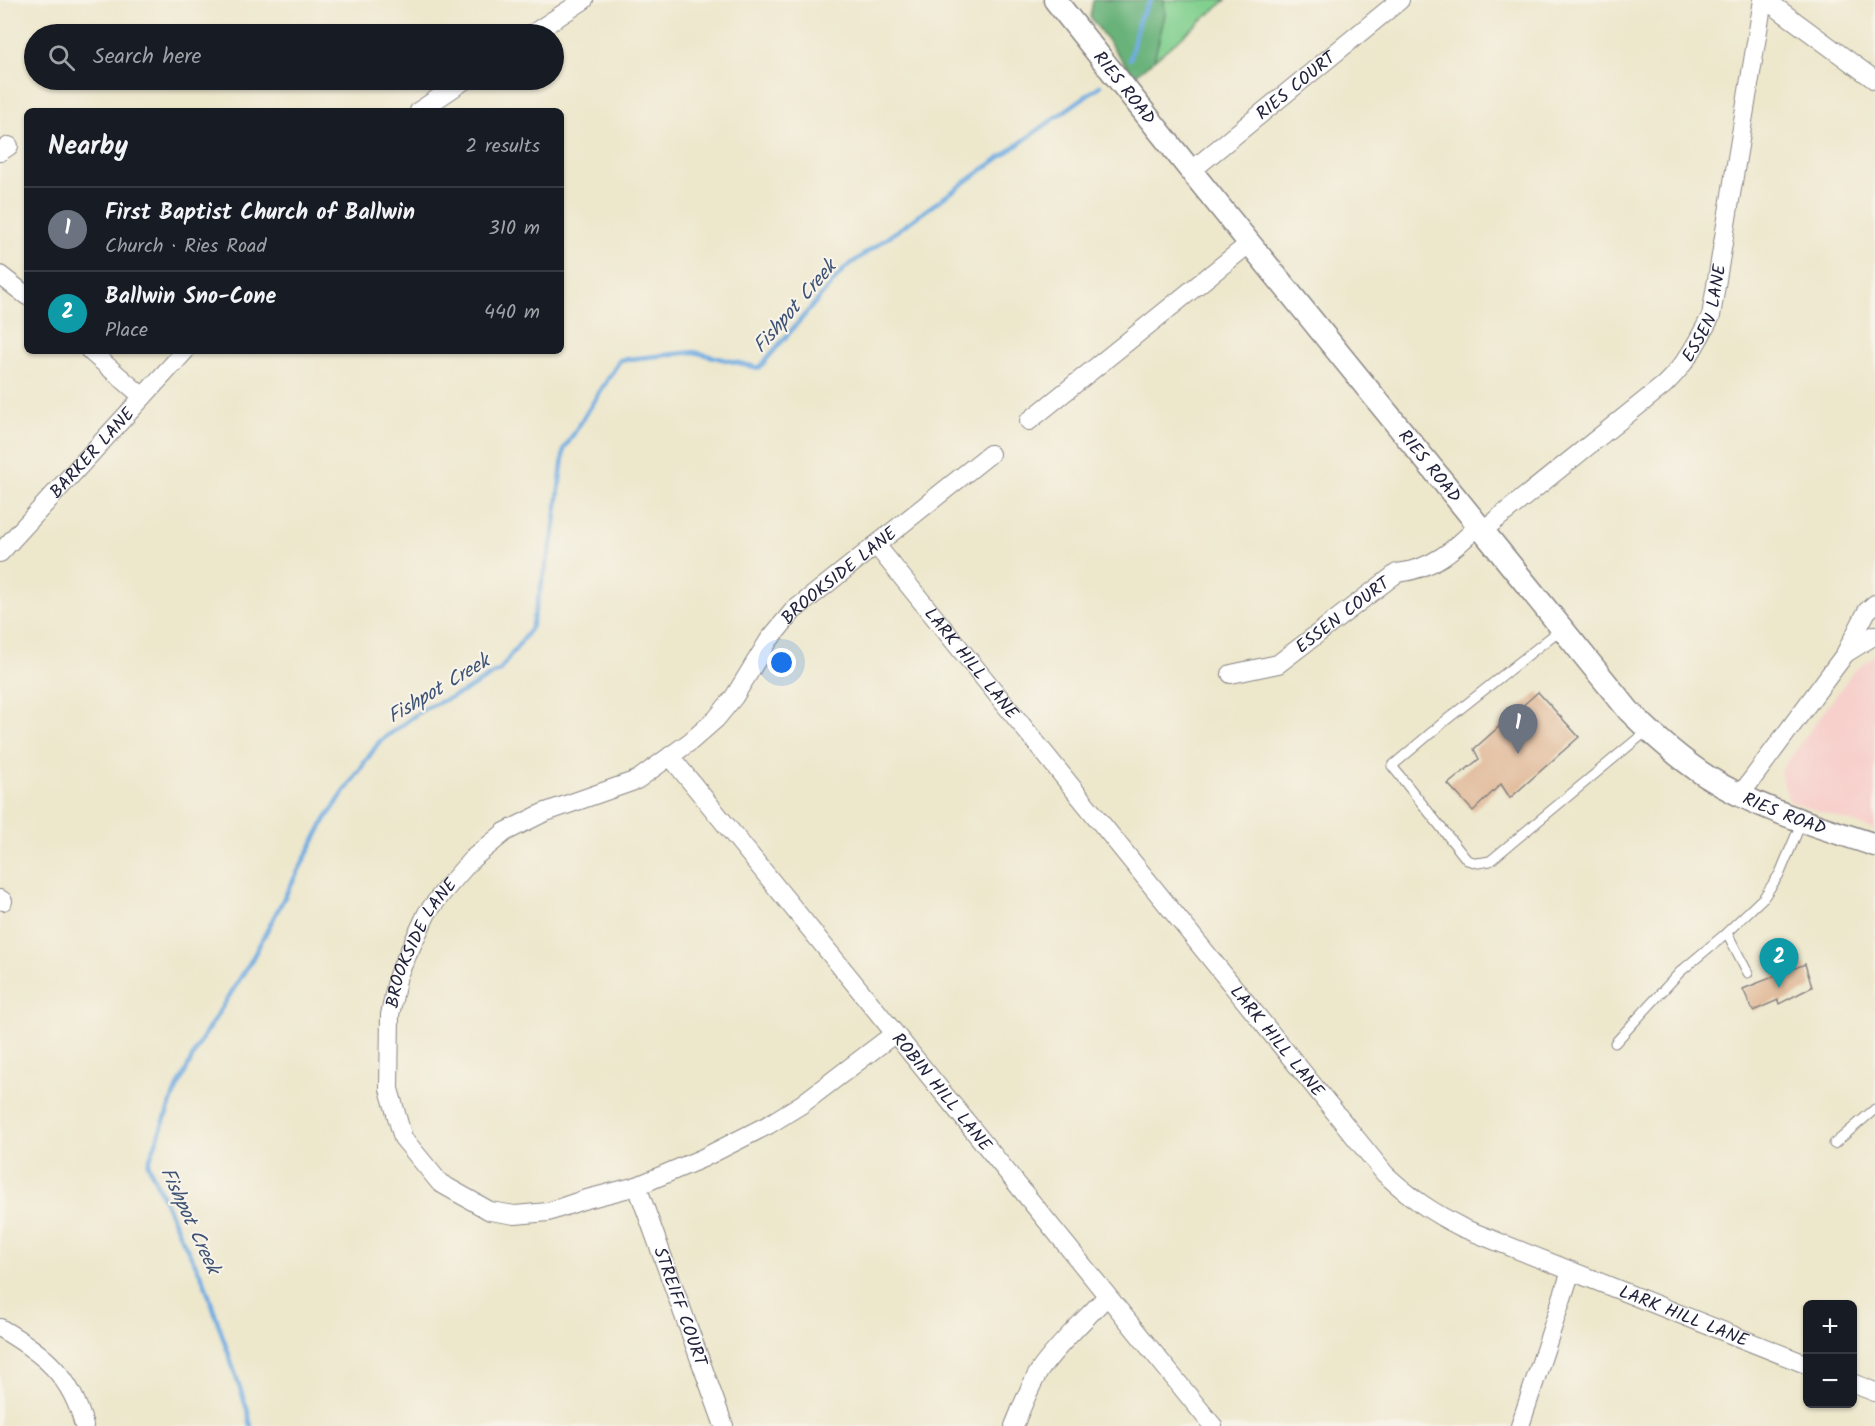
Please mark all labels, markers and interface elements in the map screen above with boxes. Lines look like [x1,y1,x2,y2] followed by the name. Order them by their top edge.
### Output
[24,24,564,90] search box
[93,40,201,75] text: Search here
[45,41,78,74] icon: search
[1250,44,1344,128] street label: RIES COURT
[1085,45,1162,132] street label: RIES ROAD
[48,126,128,168] text: Nearby
[465,131,540,163] text: 2 results
[105,196,415,231] text: First Baptist Church of Ballwin
[64,213,71,245] text: 1
[488,213,540,245] text: 310 m
[105,231,266,263] text: Church · Ries Road
[746,252,847,361] water label: Fishpot Creek
[1675,262,1735,369] street label: ESSEN LANE
[105,280,276,315] text: Ballwin Sno-Cone
[62,297,73,329] text: 2
[484,297,540,329] text: 440 m
[105,315,148,347] text: Place
[43,401,143,506] street label: BARKER LANE
[1390,424,1468,510] street label: RIES ROAD
[774,520,904,632] street label: BROOKSIDE LANE
[1290,570,1398,662] street label: ESSEN COURT
[916,602,1025,727] street label: LARK HILL LANE
[382,645,499,733] water label: Fishpot Creek
[767,648,796,677] your location
[1498,704,1538,754] pin: 1
[1737,785,1830,844] street label: RIES ROAD
[379,872,465,1011] street label: BROOKSIDE LANE
[1760,938,1798,988] pin: 2
[1222,979,1331,1105] street label: LARK HILL LANE
[884,1027,998,1159] street label: ROBIN HILL LANE
[150,1162,229,1282] water label: Fishpot Creek
[644,1243,715,1372] street label: STREIFF COURT
[1614,1278,1753,1356] street label: LARK HILL LANE
[1803,1300,1857,1408] map controls
[1803,1300,1857,1354] button: +
[1803,1354,1857,1408] button: −

